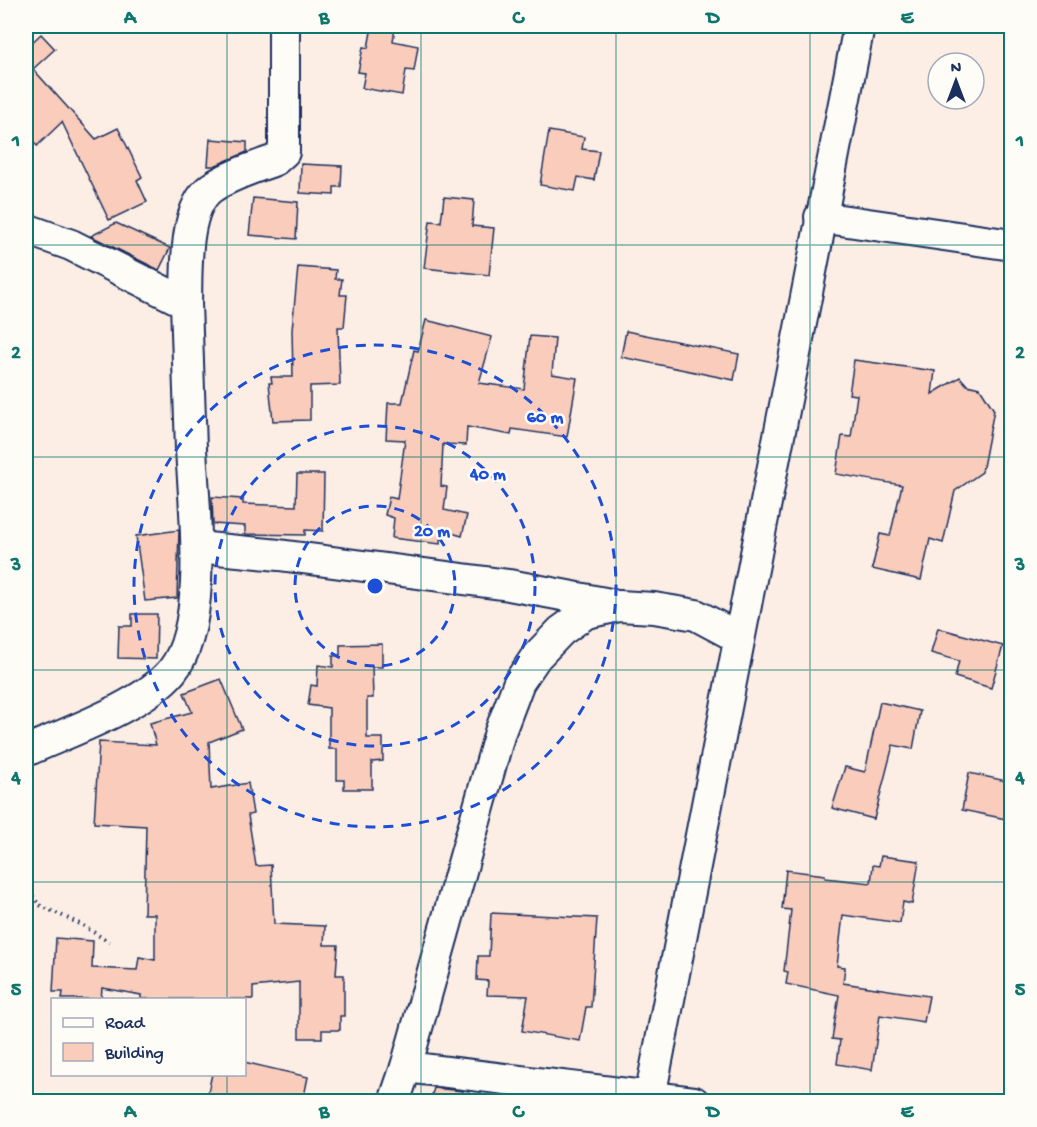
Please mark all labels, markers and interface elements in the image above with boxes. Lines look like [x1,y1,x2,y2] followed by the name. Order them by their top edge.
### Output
[123,8,138,31] text: A
[318,8,330,31] text: B
[512,8,526,31] text: C
[704,8,720,31] text: D
[901,8,915,31] text: E
[926,51,986,111] north arrow
[951,60,962,79] text: N
[11,131,20,154] text: 1
[1015,131,1024,154] text: 1
[11,343,21,366] text: 2
[1015,343,1025,366] text: 2
[527,408,563,429] text: 60 m
[469,465,506,486] text: 40 m
[414,522,450,543] text: 20 m
[10,555,21,578] text: 3
[1014,555,1025,578] text: 3
[365,576,385,596] centre of rings
[10,768,21,791] text: 4
[1014,768,1025,791] text: 4
[11,980,22,1003] text: 5
[1015,980,1026,1003] text: 5
[51,998,246,1076] legend
[105,1014,146,1035] text: Road
[104,1044,164,1065] text: Building
[123,1102,138,1125] text: A
[318,1102,330,1125] text: B
[512,1102,526,1125] text: C
[704,1102,720,1125] text: D
[901,1102,915,1125] text: E

